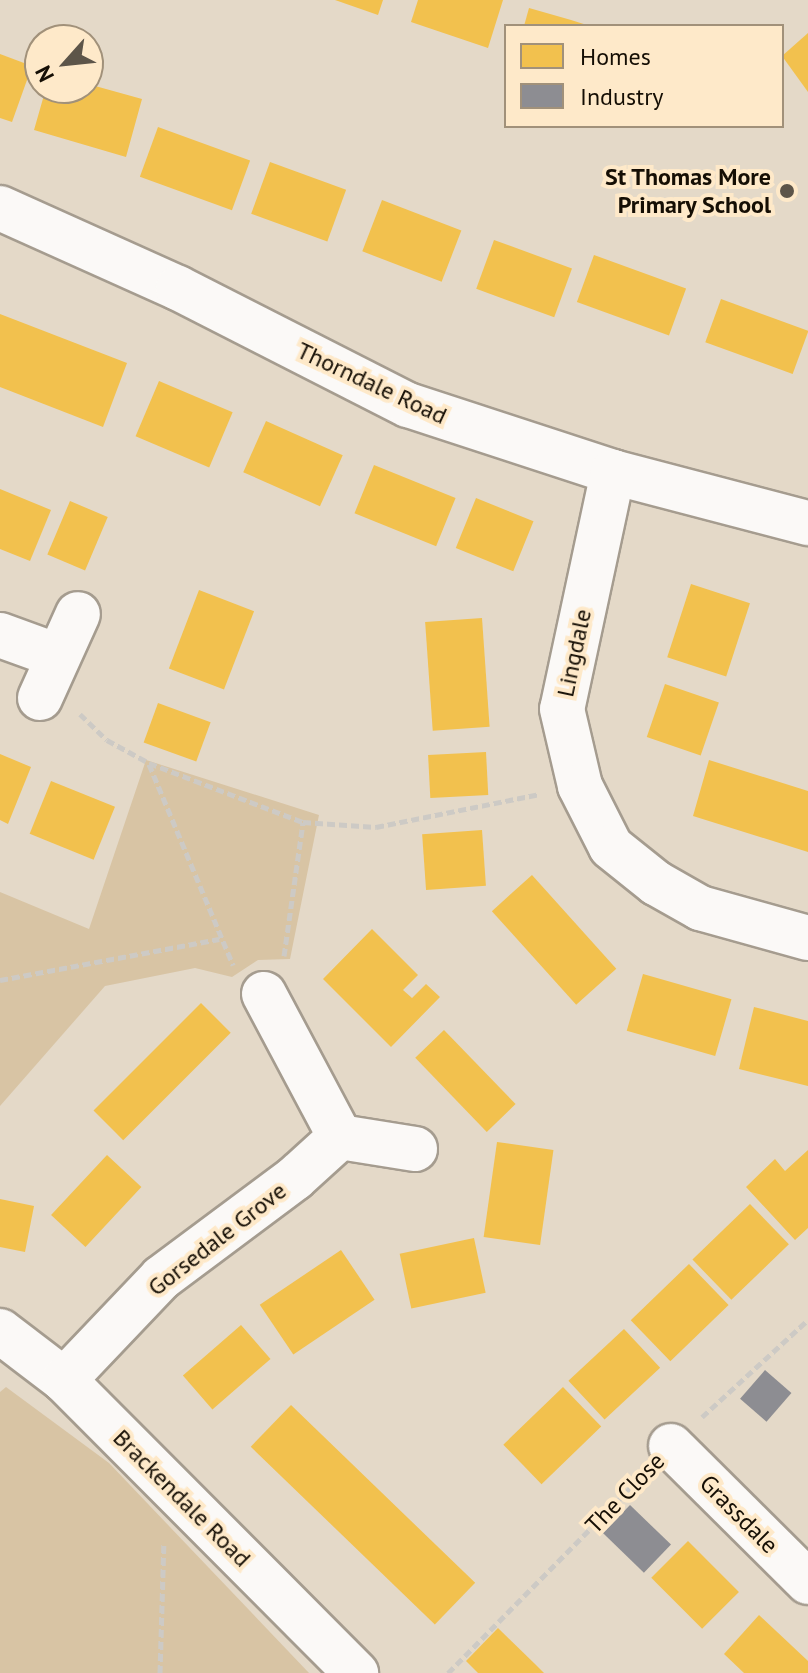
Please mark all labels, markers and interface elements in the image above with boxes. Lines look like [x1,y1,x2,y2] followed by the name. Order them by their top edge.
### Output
[24,24,104,104] north arrow
[504,24,784,128] legend
[580,41,651,72] text: Homes
[29,61,60,87] text: N
[580,81,664,112] text: Industry
[604,163,771,219] place label: St Thomas More Primary School
[778,182,796,200] marker: St Thomas More Primary School
[293,336,451,430] street label: Thorndale Road
[551,607,597,699] street label: Lingdale
[142,1176,292,1302] street label: Gorsedale Grove
[107,1423,257,1573] street label: Brackendale Road
[580,1447,670,1539] street label: The Close
[694,1469,784,1559] street label: Grassdale

